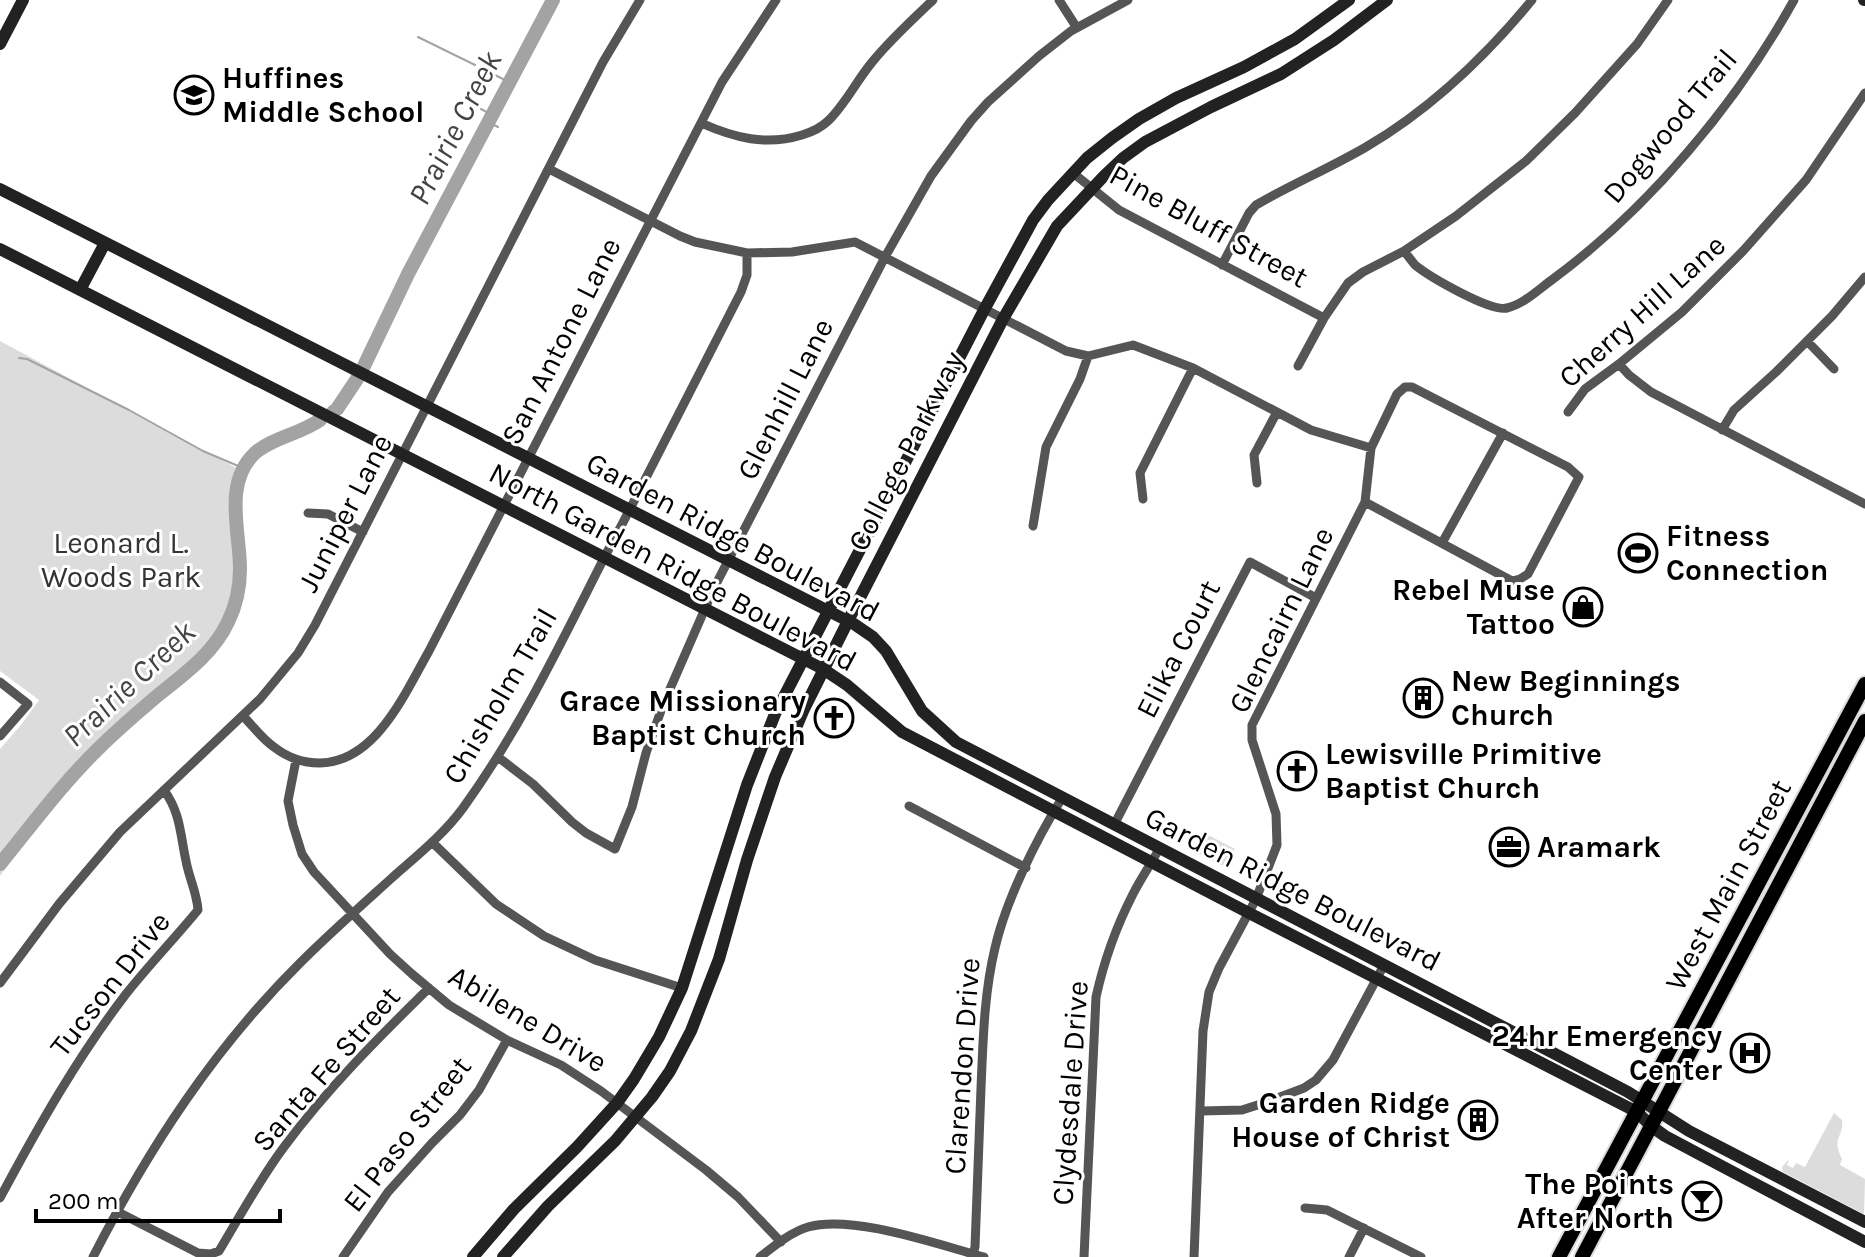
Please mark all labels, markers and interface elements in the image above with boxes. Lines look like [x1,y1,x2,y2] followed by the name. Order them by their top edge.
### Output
[1595,42,1745,210] street label: Dogwood Trail
[401,44,510,211] water label: Prairie Creek
[222,60,424,130] place label: Huffines Middle School
[173,74,215,116] school or university icon: Huffines Middle School
[1103,157,1315,295] street label: Pine Bluff Street
[1551,227,1733,395] street label: Cherry Hill Lane
[493,231,629,451] street label: San Antone Lane
[729,312,841,486] street label: Glenhill Lane
[840,345,972,557] street label: College Parkway
[290,428,400,598] street label: Juniper Lane
[580,444,886,630] street label: Garden Ridge Boulevard
[483,455,863,679] street label: North Garden Ridge Boulevard
[1666,518,1829,588] place label: Fitness Connection
[1220,521,1342,719] street label: Glencairn Lane
[41,525,201,595] park label: Leonard L. Woods Park
[1617,532,1659,574] sports icon: Fitness Connection
[1392,572,1555,642] place label: Rebel Muse Tattoo
[1128,574,1228,724] street label: Elika Court
[1562,586,1604,628] shop icon: Rebel Muse Tattoo
[435,602,565,790] street label: Chisholm Trail
[55,613,203,755] water label: Prairie Creek
[1451,663,1681,733] place label: New Beginnings Church
[1402,677,1444,719] building icon: New Beginnings Church
[559,683,806,753] place label: Grace Missionary Baptist Church
[813,697,855,739] church icon: Grace Missionary Baptist Church
[1325,736,1602,806] place label: Lewisville Primitive Baptist Church
[1276,750,1318,792] church icon: Lewisville Primitive Baptist Church
[1657,773,1799,997] street label: West Main Street
[1139,799,1447,979] street label: Garden Ridge Boulevard
[1488,826,1530,868] office icon: Aramark
[1537,829,1661,865] place label: Aramark
[42,904,178,1064] street label: Tucson Drive
[936,956,988,1176] street label: Clarendon Drive
[442,958,614,1080] street label: Abilene Drive
[244,979,408,1159] street label: Santa Fe Street
[1044,980,1096,1206] street label: Clydesdale Drive
[1491,1018,1722,1088] place label: 24hr Emergency Center
[1729,1032,1771,1074] hospital icon: 24hr Emergency Center
[335,1049,479,1219] street label: El Paso Street
[1231,1085,1450,1155] place label: Garden Ridge House of Christ
[1457,1099,1499,1141] building icon: Garden Ridge House of Christ
[1517,1166,1674,1236] place label: The Points After North
[36,1173,280,1223] scale bar
[1681,1180,1723,1222] bar icon: The Points After North
[48,1187,119,1215] text: 200 m

